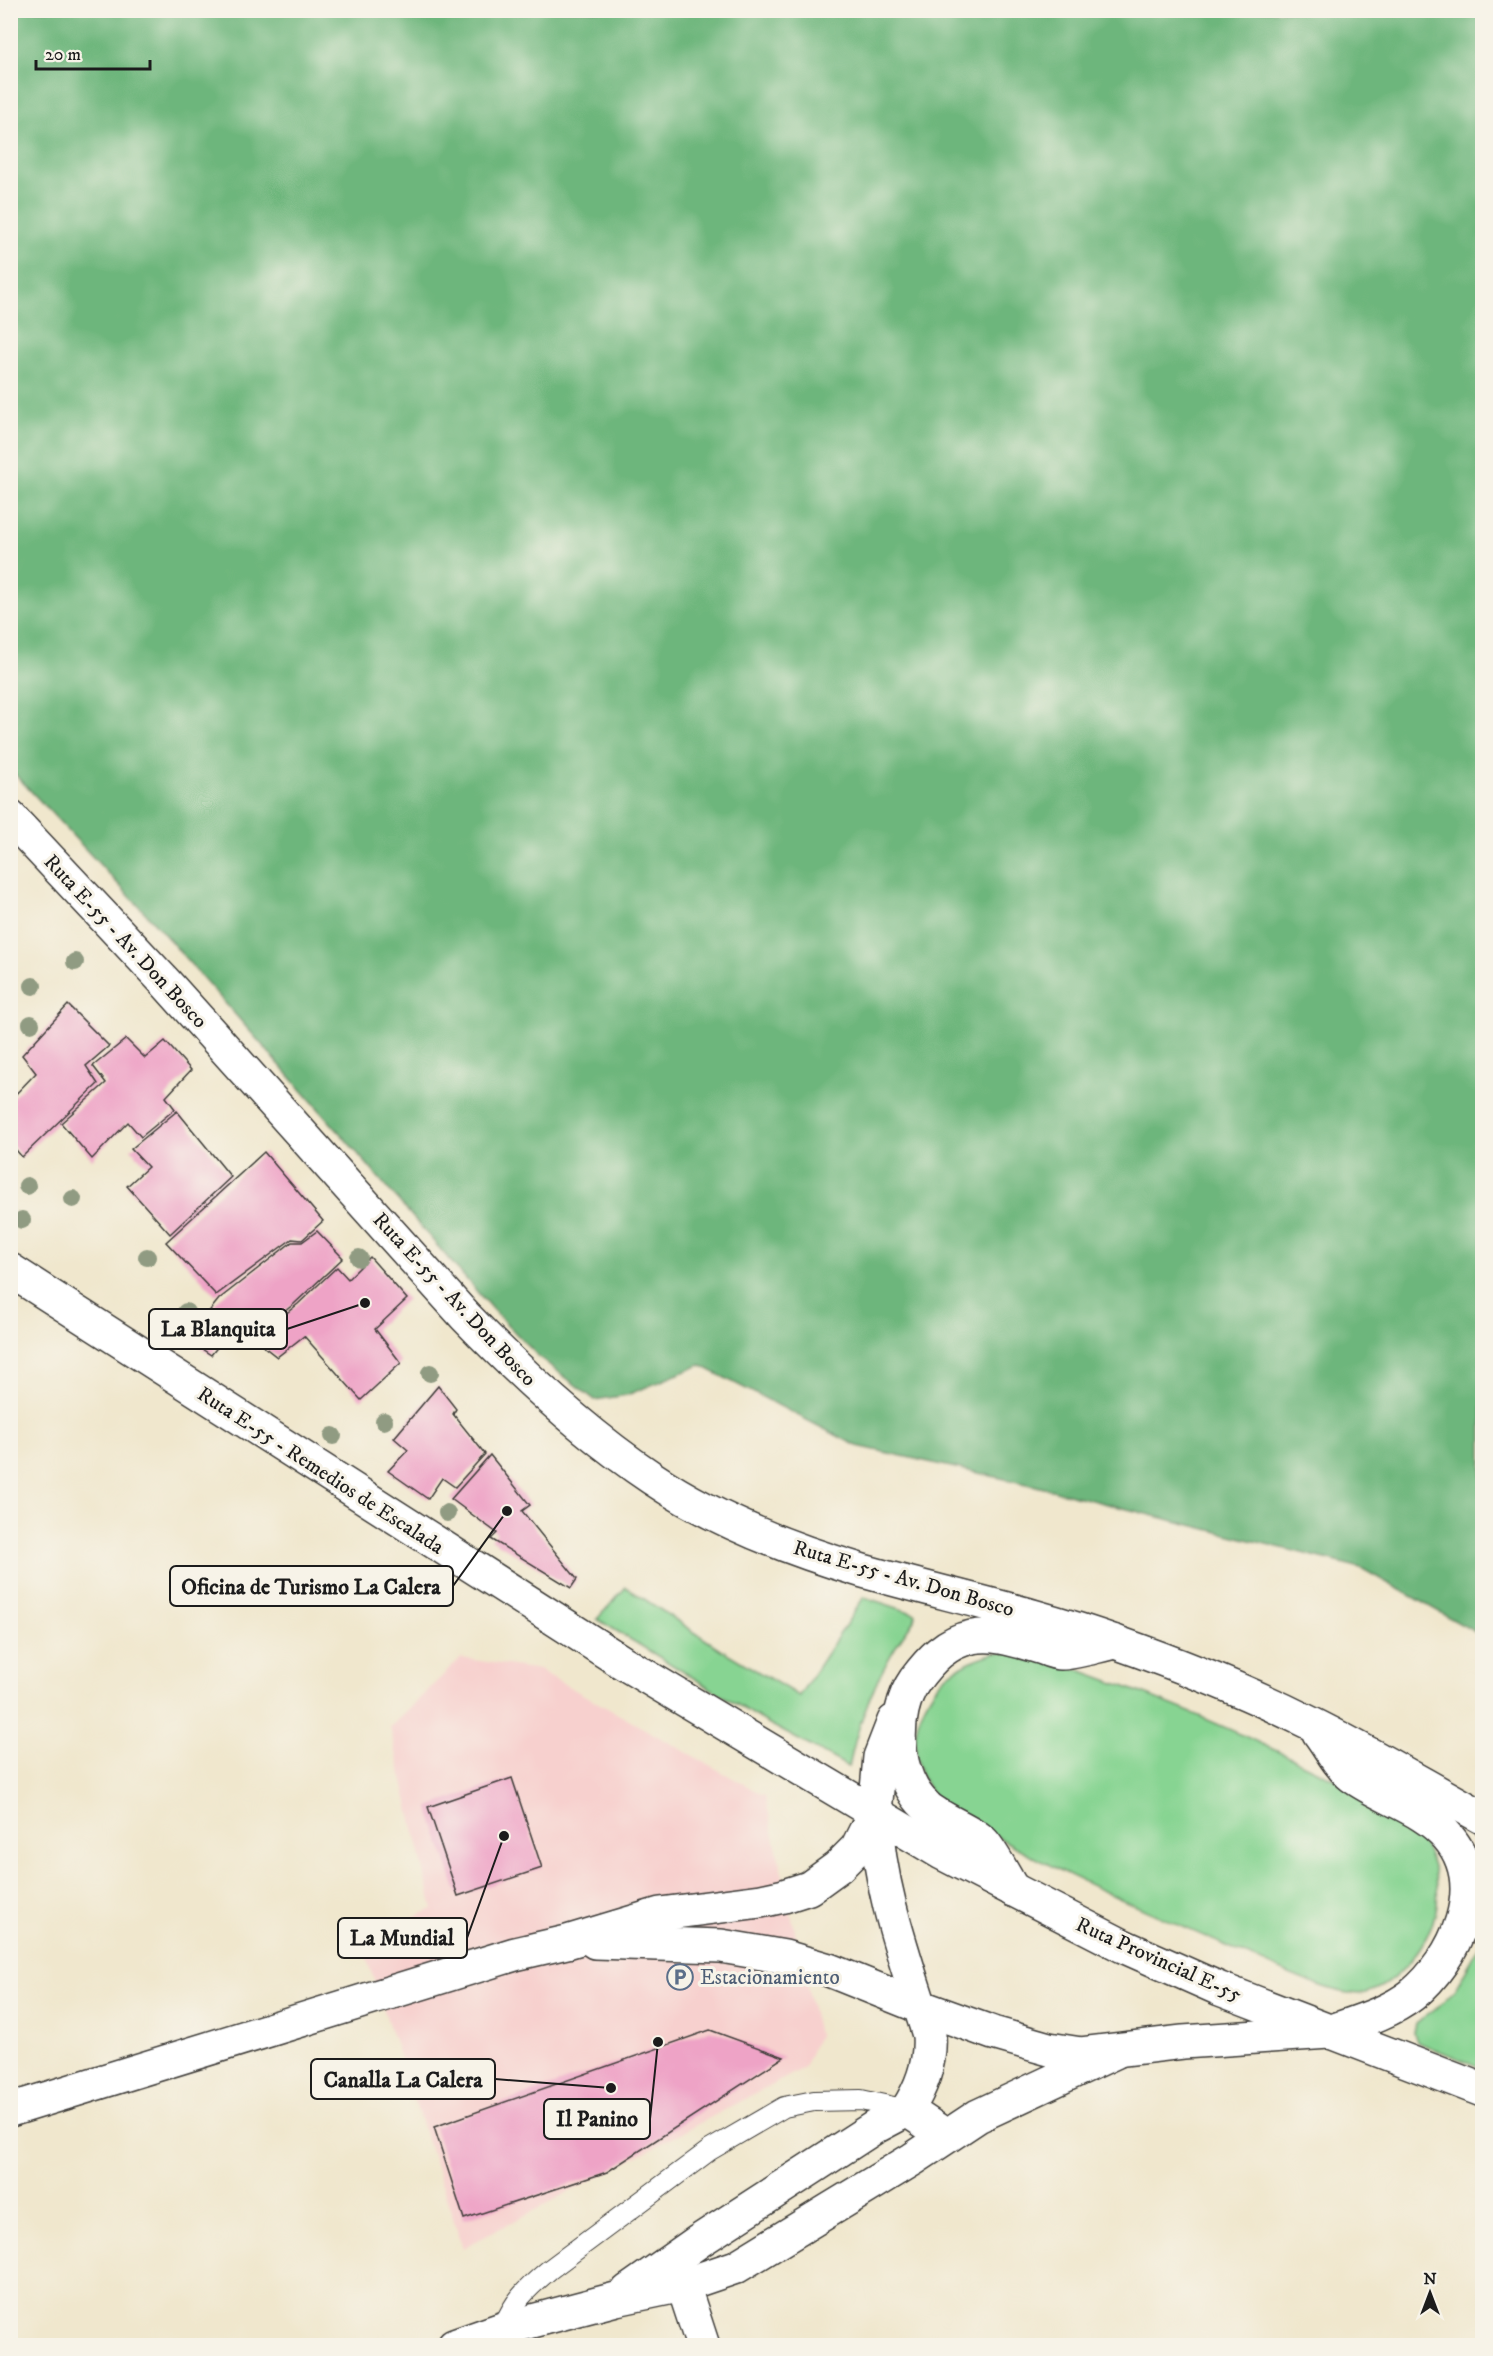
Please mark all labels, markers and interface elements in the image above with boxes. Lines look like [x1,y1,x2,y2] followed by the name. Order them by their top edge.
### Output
[36,33,150,71] scale bar
[45,44,81,66] text: 20 m
[38,849,213,1034] street label: Ruta E-55 - Av. Don Bosco
[367,1207,542,1392] street label: Ruta E-55 - Av. Don Bosco
[149,1309,287,1349] callout: La Blanquita
[161,1316,276,1343] text: La Blanquita
[192,1381,449,1560] street label: Ruta E-55 - Remedios de Escalada
[790,1535,1017,1623] street label: Ruta E-55 - Av. Don Bosco
[170,1566,453,1606] callout: Oficina de Turismo La Calera
[181,1574,441,1601] text: Oficina de Turismo La Calera
[1072,1912,1245,2008] street label: Ruta Provincial E-55
[338,1918,467,1958] callout: La Mundial
[350,1925,455,1952] text: La Mundial
[665,1962,695,1992] parking icon: Estacionamiento
[700,1965,840,1991] place label: Estacionamiento
[311,2059,495,2099] callout: Canalla La Calera
[323,2067,483,2094] text: Canalla La Calera
[544,2099,650,2139] callout: Il Panino
[556,2106,638,2133] text: Il Panino
[1400,2263,1460,2323] north arrow
[1423,2269,1437,2289] text: N

